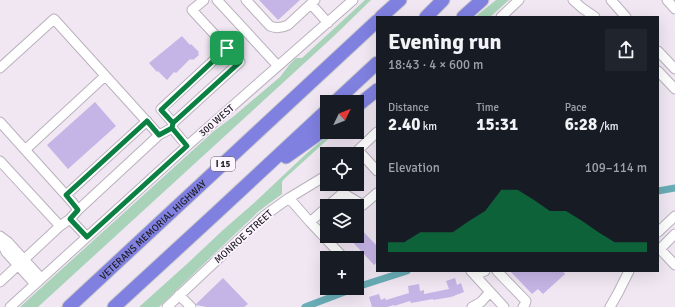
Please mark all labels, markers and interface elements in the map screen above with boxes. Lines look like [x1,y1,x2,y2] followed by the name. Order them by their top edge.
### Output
[388,28,502,55] text: Evening run
[605,29,647,71] button: share
[210,31,244,65] pin
[216,37,238,59] icon: arrive
[388,57,483,73] text: 18:43 · 4 × 600 m
[320,95,364,139] north arrow
[320,95,364,295] map controls
[388,101,429,114] text: Distance
[476,101,499,114] text: Time
[565,101,587,114] text: Pace
[197,102,237,139] street label: 300 WEST
[388,114,420,135] text: 2.40
[476,114,518,135] text: 15:31
[565,114,597,135] text: 6:28
[420,120,437,133] text: km
[597,120,619,133] text: /km
[320,147,364,191] button: locate
[211,157,235,171] road number: I 15
[388,160,440,176] text: Elevation
[585,160,647,176] text: 109–114 m
[97,178,209,283] street label: VETERANS MEMORIAL HIGHWAY
[320,199,364,243] button: layers
[212,207,275,266] street label: MONROE STREET
[320,251,364,295] button: +

